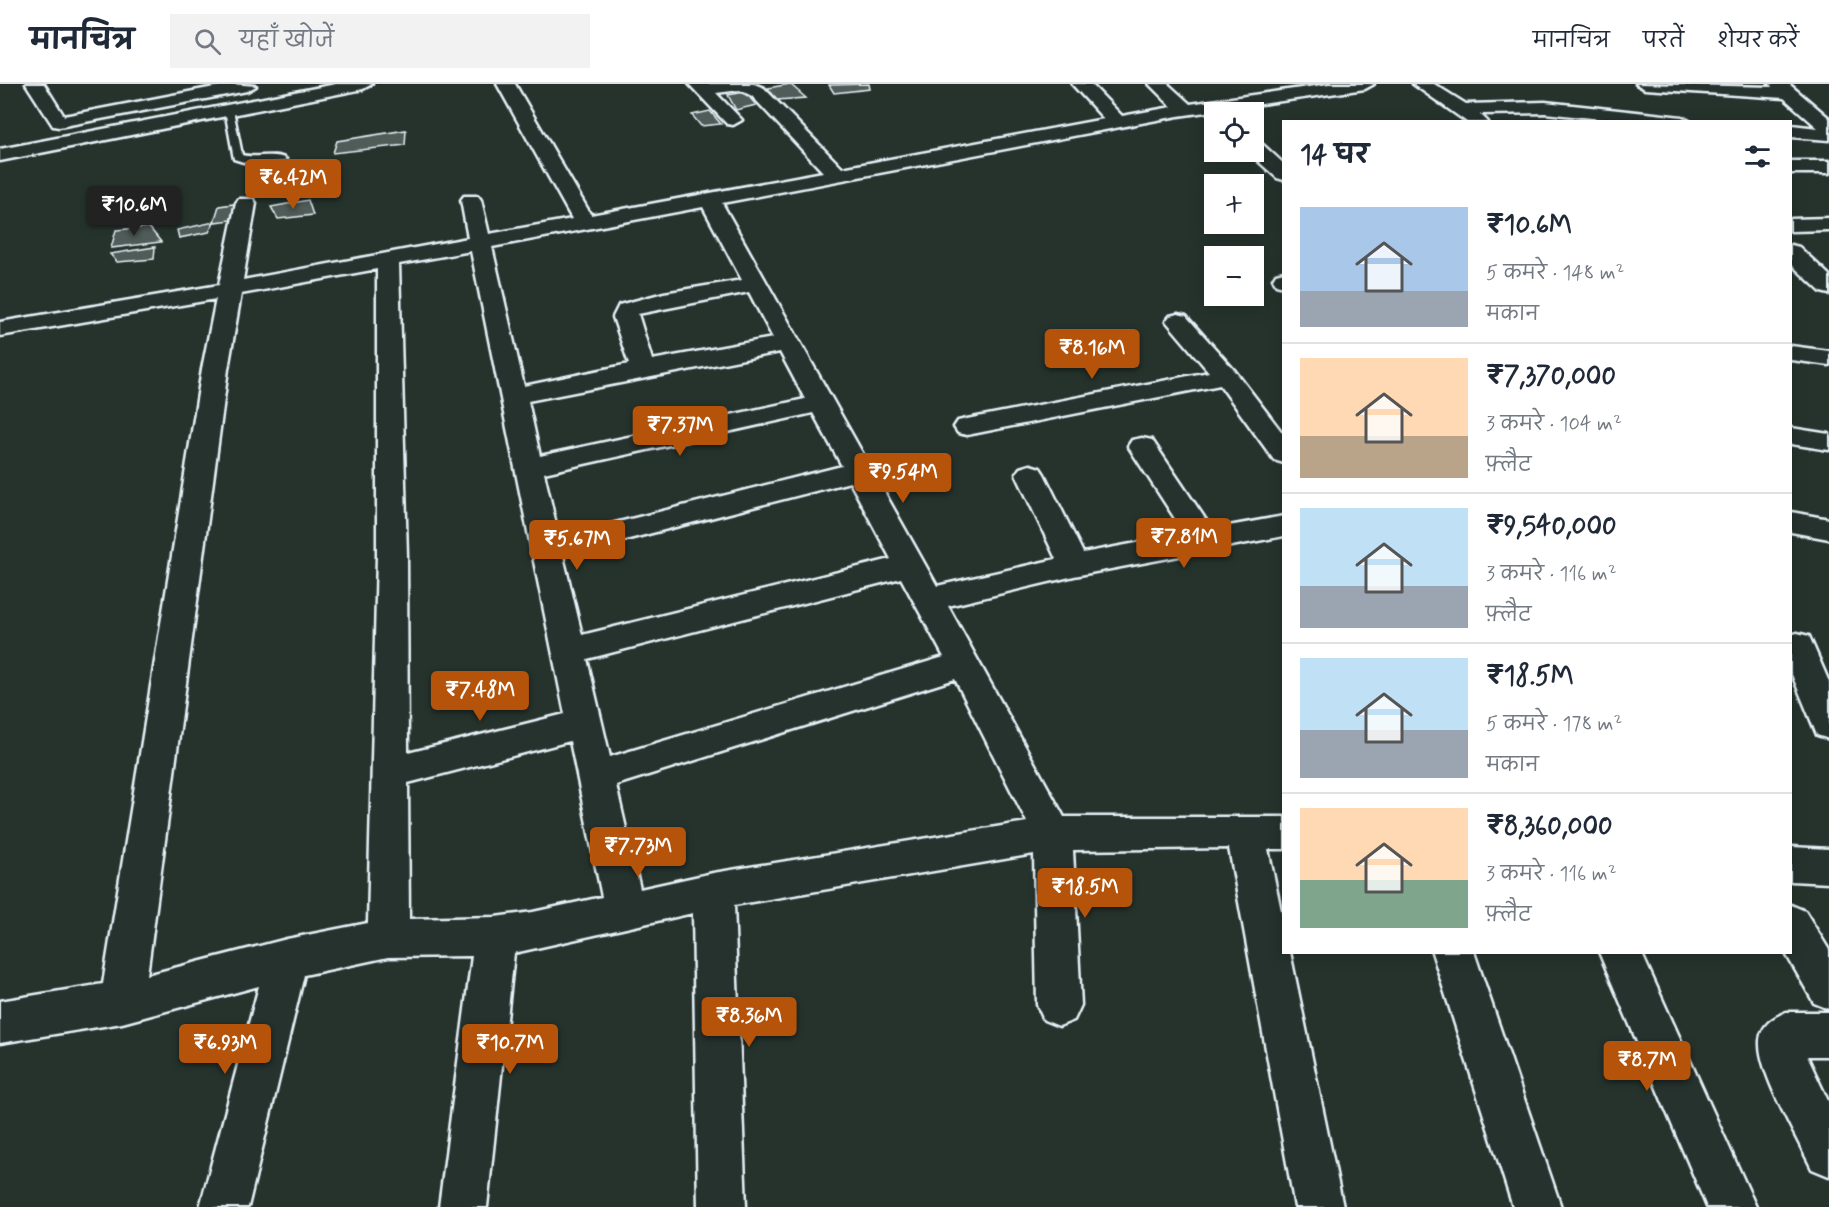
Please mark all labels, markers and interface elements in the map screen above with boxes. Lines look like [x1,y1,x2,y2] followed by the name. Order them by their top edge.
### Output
[170,14,590,68] search box
[30,23,134,60] text: मानचित्र
[191,25,224,58] icon: search
[239,27,334,55] text: यहाँ खोजें
[1533,27,1610,55] text: मानचित्र
[1643,27,1684,55] text: परतें
[1717,27,1799,55] text: शेयर करें
[1204,102,1264,306] map controls
[1204,102,1264,162] button: locate
[1300,139,1369,173] text: 14 घर
[1741,140,1774,173] icon: filters
[244,159,342,210] pin: ₹6.42M
[259,165,327,192] text: ₹6.42M
[1204,174,1264,234] button: +
[85,186,183,237] pin: ₹10.6M
[101,192,167,219] text: ₹10.6M
[1486,209,1572,243] text: ₹10.6M
[1348,231,1420,303] icon: home
[1204,246,1264,306] button: −
[1486,260,1624,287] text: 5 कमरे · 148 m²
[1486,301,1539,328] text: मकान
[1043,329,1141,380] pin: ₹8.16M
[1059,335,1125,362] text: ₹8.16M
[1486,360,1616,394] text: ₹7,370,000
[1348,382,1420,454] icon: home
[631,406,729,457] pin: ₹7.37M
[1486,411,1622,438] text: 3 कमरे · 104 m²
[647,412,713,439] text: ₹7.37M
[1486,452,1532,479] text: फ़्लैट
[854,453,952,504] pin: ₹9.54M
[868,459,938,486] text: ₹9.54M
[1486,510,1617,544] text: ₹9,540,000
[1135,518,1233,569] pin: ₹7.81M
[528,520,626,571] pin: ₹5.67M
[1150,524,1218,551] text: ₹7.81M
[543,526,611,553] text: ₹5.67M
[1348,532,1420,604] icon: home
[1486,561,1617,588] text: 3 कमरे · 116 m²
[1486,602,1532,629] text: फ़्लैट
[1486,660,1574,694] text: ₹18.5M
[431,671,529,722] pin: ₹7.48M
[445,677,515,704] text: ₹7.48M
[1348,682,1420,754] icon: home
[1486,711,1622,738] text: 5 कमरे · 178 m²
[1486,752,1539,779] text: मकान
[1486,810,1613,844] text: ₹8,360,000
[589,827,687,878] pin: ₹7.73M
[1348,832,1420,904] icon: home
[604,833,672,860] text: ₹7.73M
[1486,861,1617,888] text: 3 कमरे · 116 m²
[1036,868,1134,919] pin: ₹18.5M
[1051,874,1119,901] text: ₹18.5M
[1486,902,1532,929] text: फ़्लैट
[700,997,798,1048] pin: ₹8.36M
[716,1003,782,1030] text: ₹8.36M
[176,1024,274,1075] pin: ₹6.93M
[461,1024,559,1075] pin: ₹10.7M
[193,1030,257,1057] text: ₹6.93M
[476,1030,544,1057] text: ₹10.7M
[1605,1041,1689,1092] pin: ₹8.7M
[1618,1047,1676,1074] text: ₹8.7M

